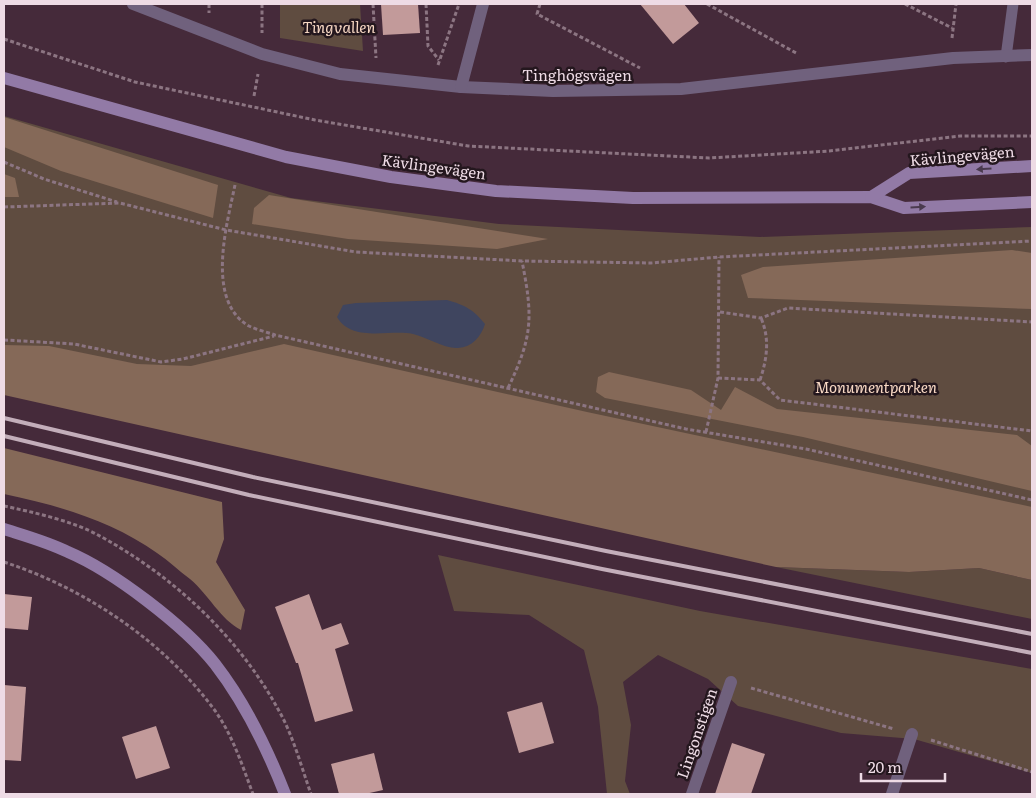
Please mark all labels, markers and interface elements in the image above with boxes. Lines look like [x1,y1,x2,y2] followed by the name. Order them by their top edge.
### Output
[303,15,375,38] park label: Tingvallen
[522,63,632,86] street label: Tinghögsvägen
[909,139,1015,171] street label: Kävlingevägen
[380,147,488,185] street label: Kävlingevägen
[975,165,991,173] one-way arrow
[910,203,926,211] one-way arrow
[815,375,937,398] park label: Monumentparken
[670,685,722,781] street label: Lingonstigen
[861,750,945,782] scale bar
[868,755,902,778] text: 20 m

